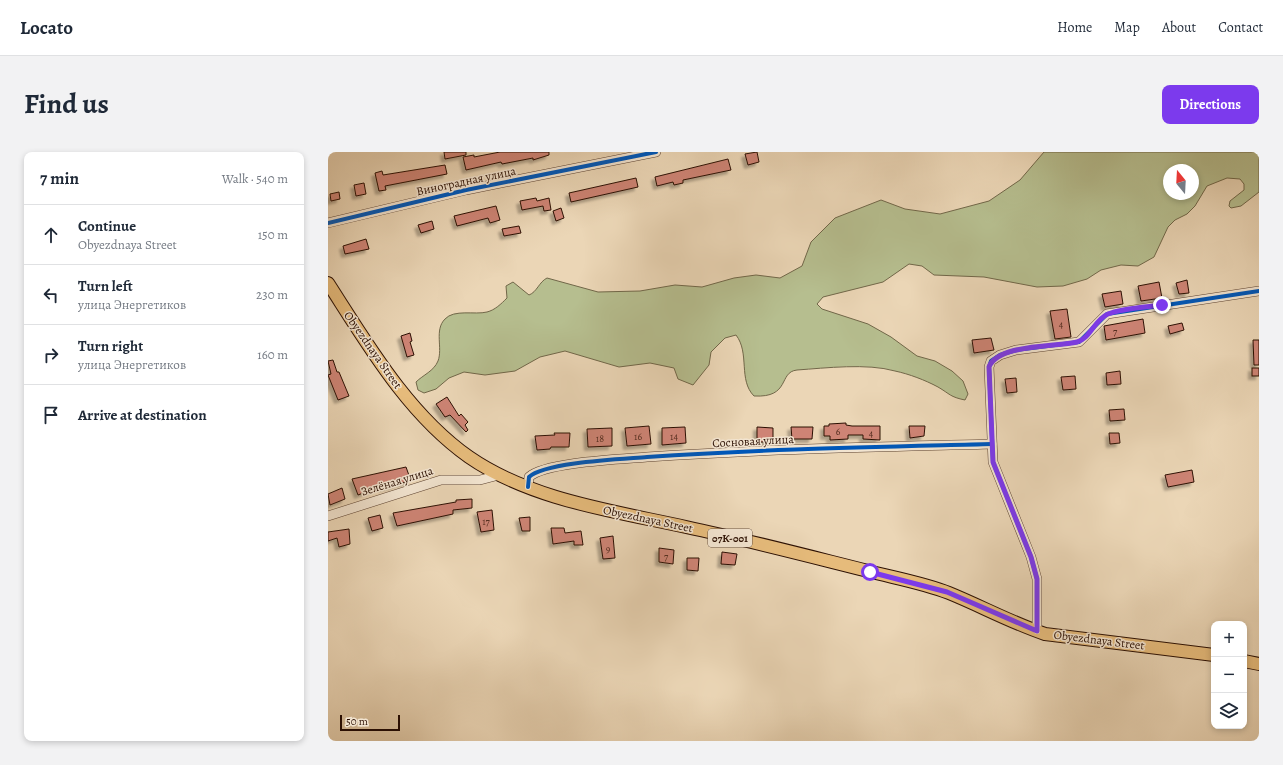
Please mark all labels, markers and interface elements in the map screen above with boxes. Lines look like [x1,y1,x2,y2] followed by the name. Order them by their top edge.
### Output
[20,15,73,41] text: Locato
[1057,18,1092,37] text: Home
[1114,18,1140,37] text: Map
[1162,18,1196,37] text: About
[1218,18,1263,37] text: Contact
[24,85,109,123] text: Find us
[1162,85,1259,124] button: Directions
[415,163,518,199] street label: Виноградная улица
[1163,164,1199,200] north arrow
[40,167,79,190] text: 7 min
[222,170,288,187] text: Walk · 540 m
[78,216,136,236] text: Continue
[40,224,62,246] icon: ahead
[258,226,288,243] text: 150 m
[78,236,177,253] text: Obyezdnaya Street
[78,276,133,296] text: Turn left
[40,284,62,306] icon: left
[256,286,288,303] text: 230 m
[78,296,186,313] text: улица Энергетиков
[1153,296,1171,314] route end
[340,308,406,392] street label: Obyezdnaya Street
[1059,318,1064,331] house number: 4
[1113,325,1118,338] house number: 7
[78,336,143,356] text: Turn right
[40,344,62,366] icon: right
[257,346,288,363] text: 160 m
[78,356,186,373] text: улица Энергетиков
[40,404,62,426] icon: arrive
[78,405,207,425] text: Arrive at destination
[836,425,841,438] house number: 6
[869,427,874,440] house number: 4
[634,430,642,443] house number: 16
[670,430,678,443] house number: 14
[712,431,795,451] street label: Сосновая улица
[596,432,604,445] house number: 18
[359,462,435,500] street label: Зелёная улица
[602,502,694,536] street label: Obyezdnaya Street
[482,515,491,528] house number: 17
[708,529,752,547] road number: 07К-001
[606,542,611,555] house number: 9
[664,550,669,563] house number: 7
[861,563,879,581] route start
[1211,621,1247,729] map controls
[1211,621,1247,657] button: +
[1053,626,1145,654] street label: Obyezdnaya Street
[1211,657,1247,693] button: −
[1211,693,1247,729] button: layers
[340,713,400,732] scale bar
[346,714,368,729] text: 50 m

